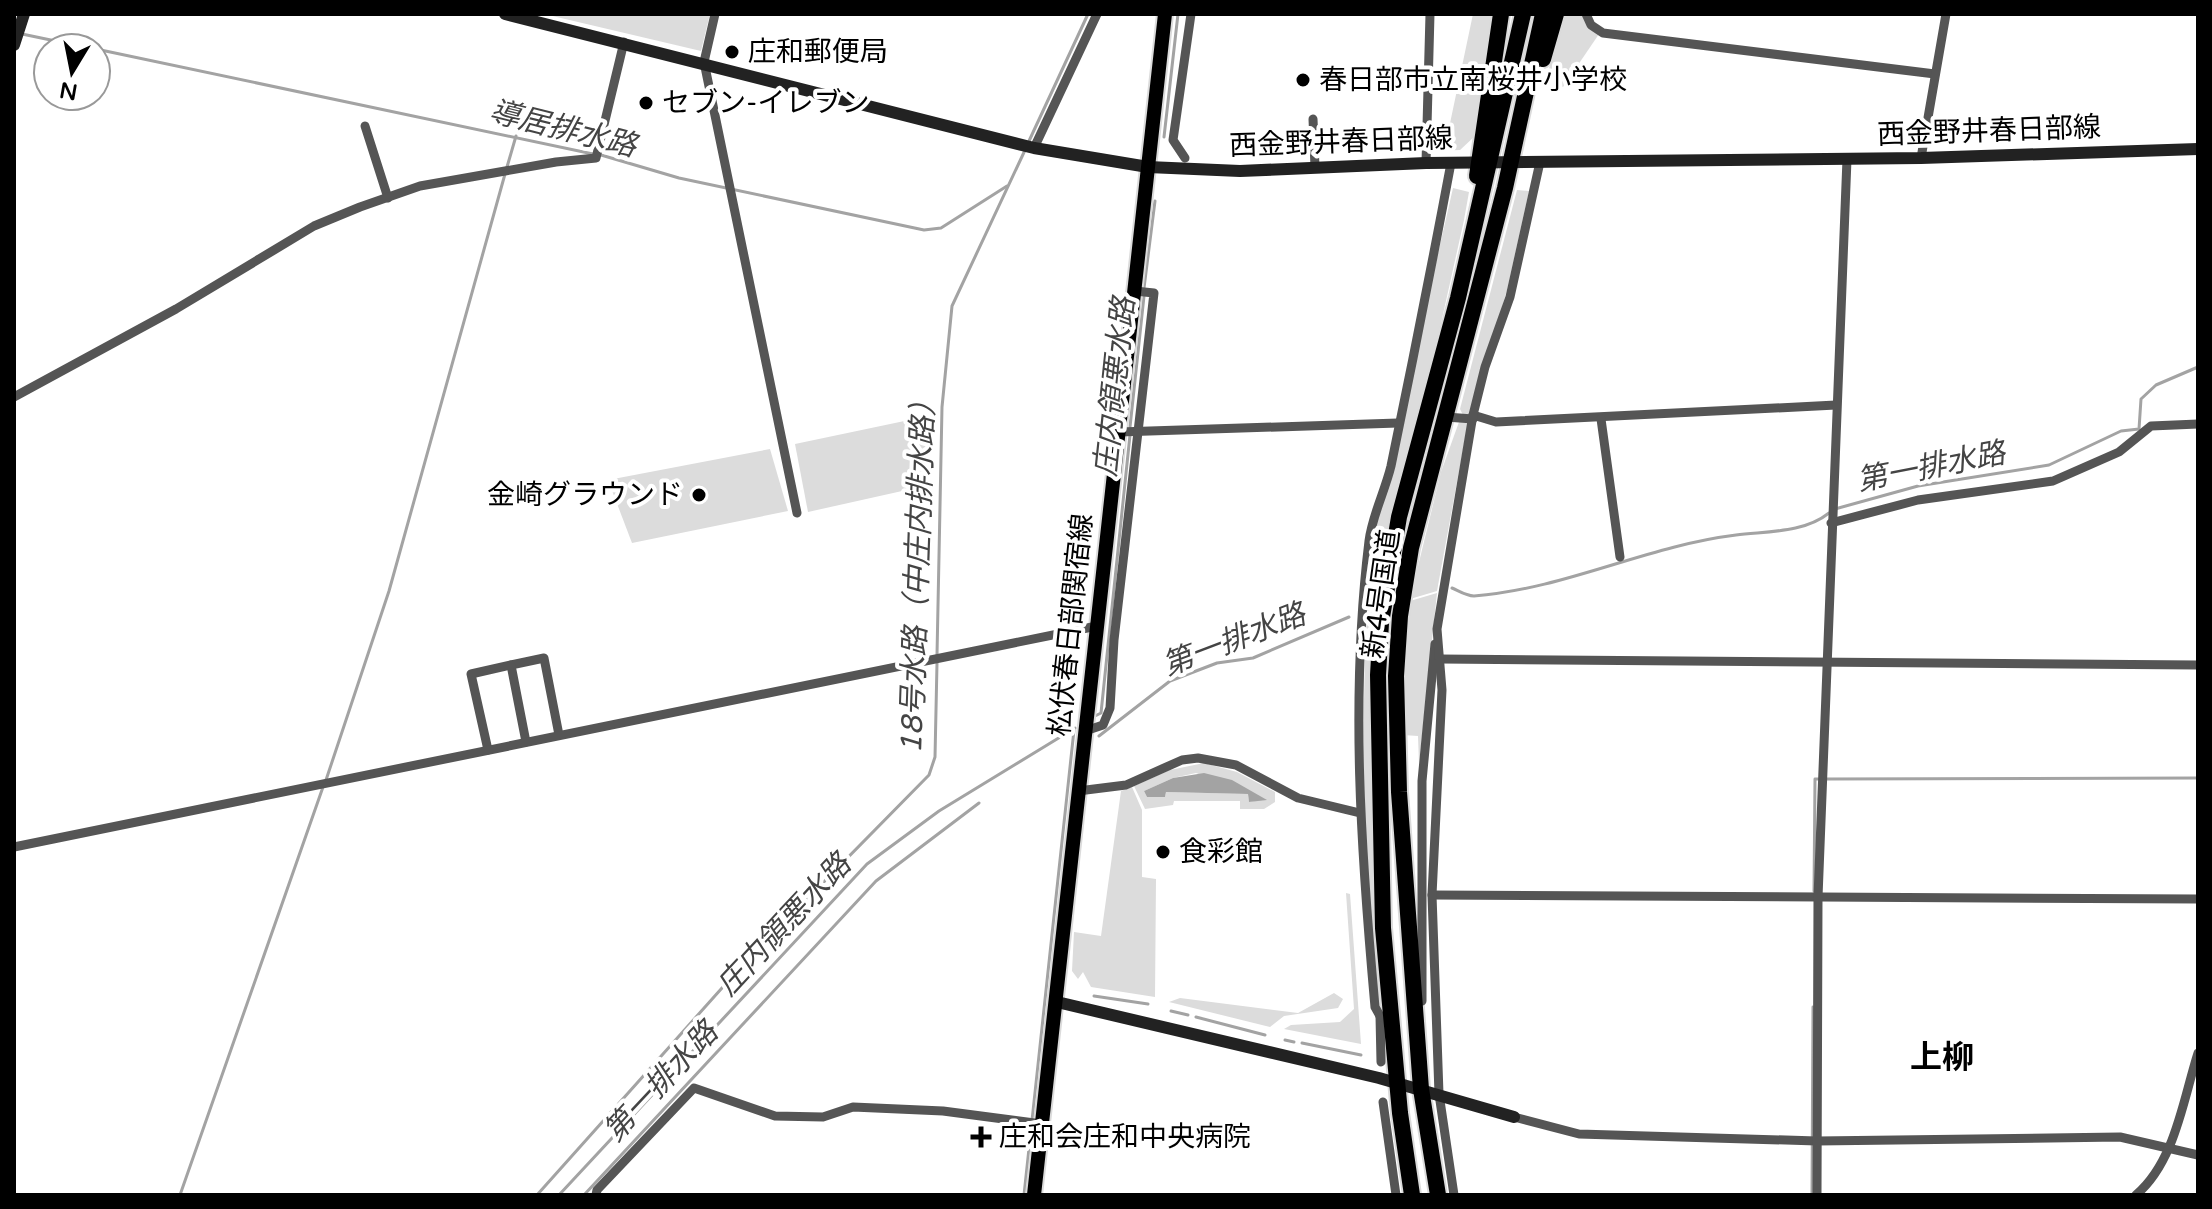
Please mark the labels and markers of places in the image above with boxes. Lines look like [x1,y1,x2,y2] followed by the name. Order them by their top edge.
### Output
[748,35,888,69] place label: 庄和郵便局
[723,43,741,61] marker: 庄和郵便局
[1319,63,1627,97] place label: 春日部市立南桜井小学校
[1294,71,1312,89] marker: 春日部市立南桜井小学校
[662,86,869,120] place label: セブン-イレブン
[637,94,655,112] marker: セブン-イレブン
[487,478,683,512] place label: 金崎グラウンド
[690,486,708,504] marker: 金崎グラウンド
[1179,835,1263,869] place label: 食彩館
[1154,843,1172,861] marker: 食彩館
[999,1120,1251,1154] place label: 庄和会庄和中央病院
[970,1126,992,1148] marker: 庄和会庄和中央病院

